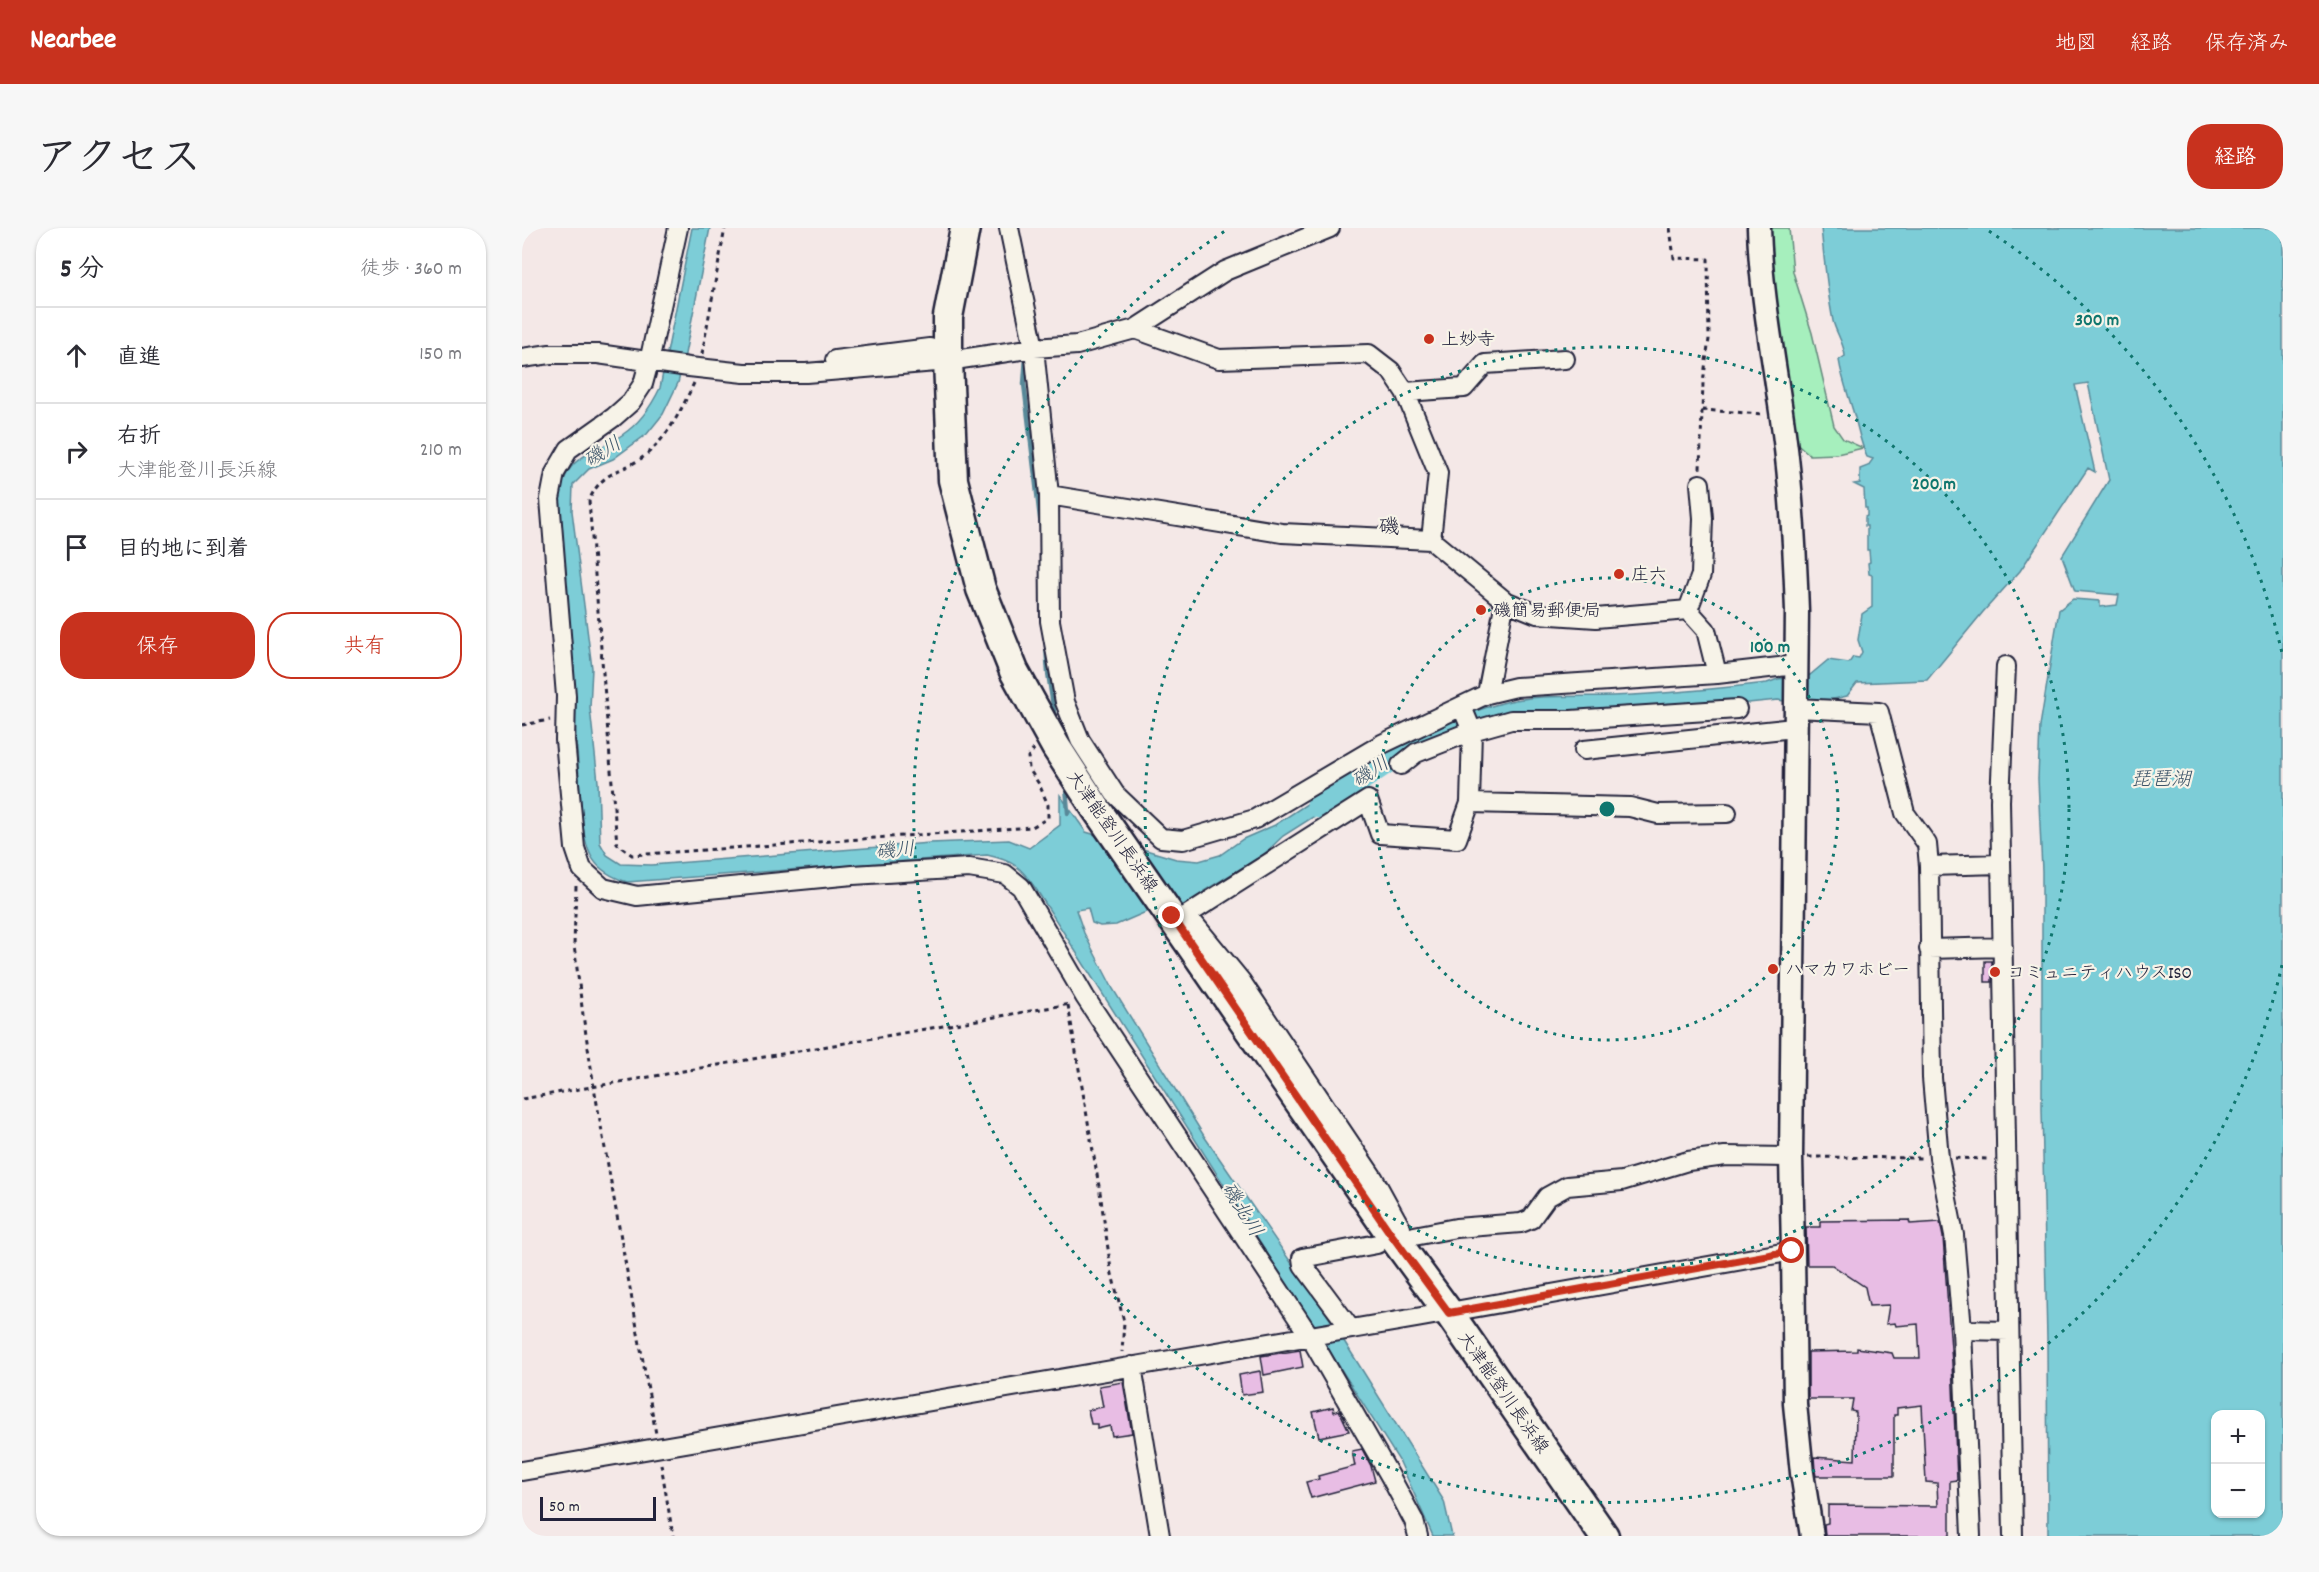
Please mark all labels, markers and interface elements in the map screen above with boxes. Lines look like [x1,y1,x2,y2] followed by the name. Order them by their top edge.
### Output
[30,22,116,62] text: Nearbee
[2055,30,2097,60] text: 地図
[2130,30,2172,60] text: 経路
[2205,30,2289,60] text: 保存済み
[2187,124,2283,189] button: 経路
[36,132,201,192] text: アクセス
[60,252,104,289] text: 5 分
[360,256,462,284] text: 徒歩 · 360 m
[2075,309,2119,334] text: 300 m
[1441,329,1495,354] place label: 上妙寺
[1422,332,1436,346] marker: 上妙寺
[60,339,93,372] icon: ahead
[419,341,462,369] text: 150 m
[117,343,161,374] text: 直進
[117,422,161,453] text: 右折
[579,431,628,476] water label: 磯川
[60,435,93,468] icon: right
[420,437,462,465] text: 210 m
[117,458,277,486] text: 大津能登川長浜線
[1912,473,1956,498] text: 200 m
[1379,514,1400,544] district label: 磯
[60,531,93,564] icon: arrive
[117,535,249,566] text: 目的地に到着
[1631,564,1667,589] place label: 庄六
[1612,567,1626,581] marker: 庄六
[1493,600,1601,625] place label: 磯簡易郵便局
[1474,603,1488,617] marker: 磯簡易郵便局
[60,612,255,679] button: 保存
[267,612,462,679] button: 共有
[1750,636,1790,661] text: 100 m
[1347,751,1396,796] water label: 磯川
[1059,766,1162,899] street label: 大津能登川長浜線
[2131,767,2193,795] water label: 琵琶湖
[1597,799,1617,819] centre of rings
[874,836,916,868] water label: 磯川
[1158,902,1184,928] route end
[1785,959,1910,984] place label: ハマカワホビー
[1766,962,1780,976] marker: ハマカワホビー
[2007,962,2192,987] place label: コミュニティハウスISO
[1988,965,2002,979] marker: コミュニティハウスISO
[1213,1178,1268,1243] water label: 磯北川
[1778,1237,1804,1263] route start
[1450,1327,1553,1460] street label: 大津能登川長浜線
[2211,1410,2265,1518] map controls
[2211,1410,2265,1464] button: +
[2211,1464,2265,1518] button: −
[540,1494,656,1522] scale bar
[549,1496,580,1519] text: 50 m

